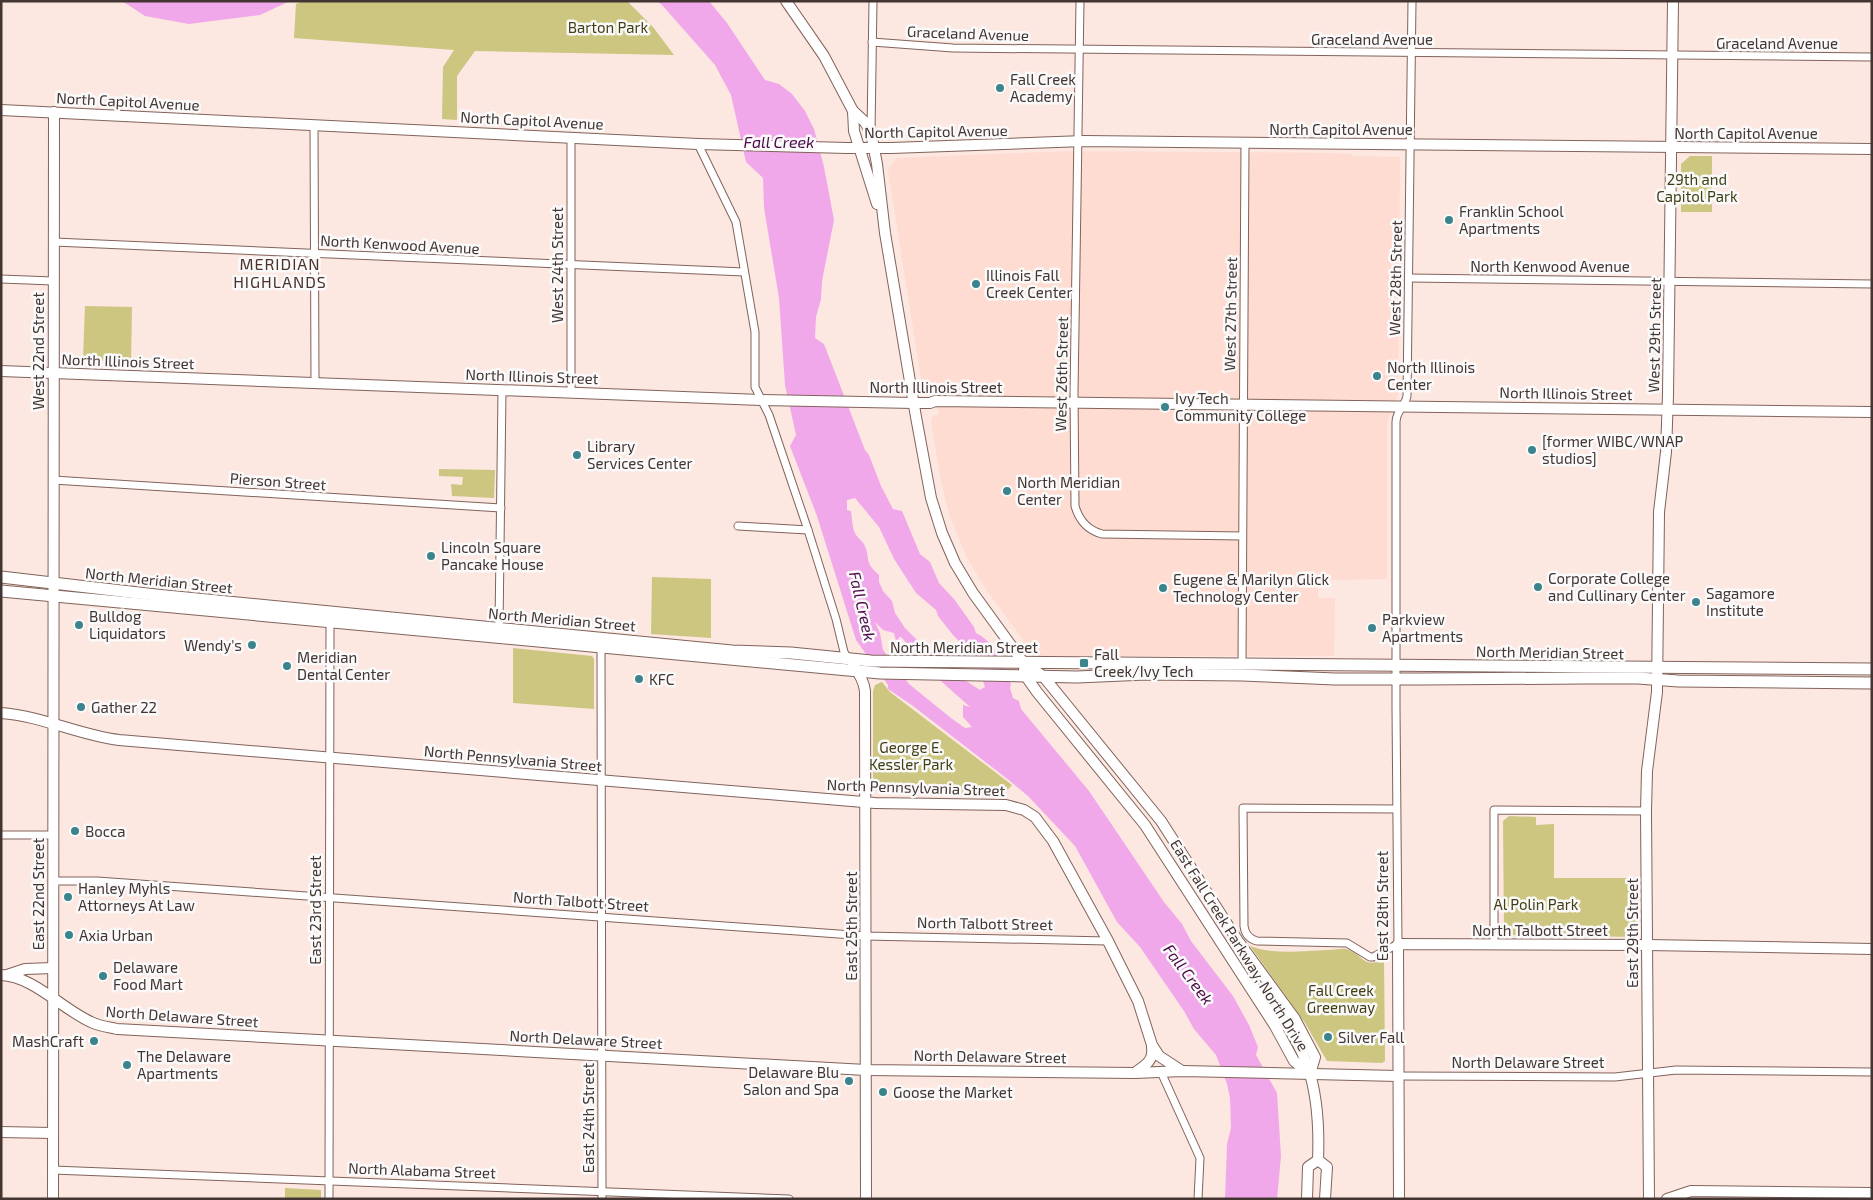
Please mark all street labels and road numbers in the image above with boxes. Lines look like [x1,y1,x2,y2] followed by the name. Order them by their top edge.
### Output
[907,22,1029,44] street label: Graceland Avenue
[1311,30,1433,48] street label: Graceland Avenue
[1716,34,1838,52] street label: Graceland Avenue
[56,88,200,114] street label: North Capitol Avenue
[460,107,604,133] street label: North Capitol Avenue
[1269,120,1413,138] street label: North Capitol Avenue
[864,121,1008,141] street label: North Capitol Avenue
[1674,124,1818,142] street label: North Capitol Avenue
[548,207,566,323] street label: West 24th Street
[1385,220,1405,336] street label: West 28th Street
[320,231,480,257] street label: North Kenwood Avenue
[1220,256,1240,371] street label: West 27th Street
[1470,257,1630,275] street label: North Kenwood Avenue
[1644,277,1664,393] street label: West 29th Street
[29,292,47,410] street label: West 22nd Street
[1051,316,1071,432] street label: West 26th Street
[61,350,195,372] street label: North Illinois Street
[465,365,599,387] street label: North Illinois Street
[869,378,1003,396] street label: North Illinois Street
[1499,383,1633,403] street label: North Illinois Street
[229,469,327,493] street label: Pierson Street
[84,563,234,597] street label: North Meridian Street
[487,604,637,634] street label: North Meridian Street
[890,638,1038,656] street label: North Meridian Street
[1476,642,1624,662] street label: North Meridian Street
[423,741,603,775] street label: North Pennsylvania Street
[826,775,1006,799] street label: North Pennsylvania Street
[1167,836,1313,1054] street label: East Fall Creek Parkway, North Drive
[29,837,47,950] street label: East 22nd Street
[1373,851,1391,961] street label: East 28th Street
[306,855,324,965] street label: East 23rd Street
[842,871,860,981] street label: East 25th Street
[1623,878,1641,988] street label: East 29th Street
[513,887,650,915] street label: North Talbott Street
[917,913,1053,933] street label: North Talbott Street
[1472,921,1608,939] street label: North Talbott Street
[105,1002,259,1030] street label: North Delaware Street
[509,1026,663,1052] street label: North Delaware Street
[913,1046,1067,1066] street label: North Delaware Street
[1451,1053,1605,1071] street label: North Delaware Street
[579,1063,597,1173] street label: East 24th Street
[348,1158,496,1182] street label: North Alabama Street

